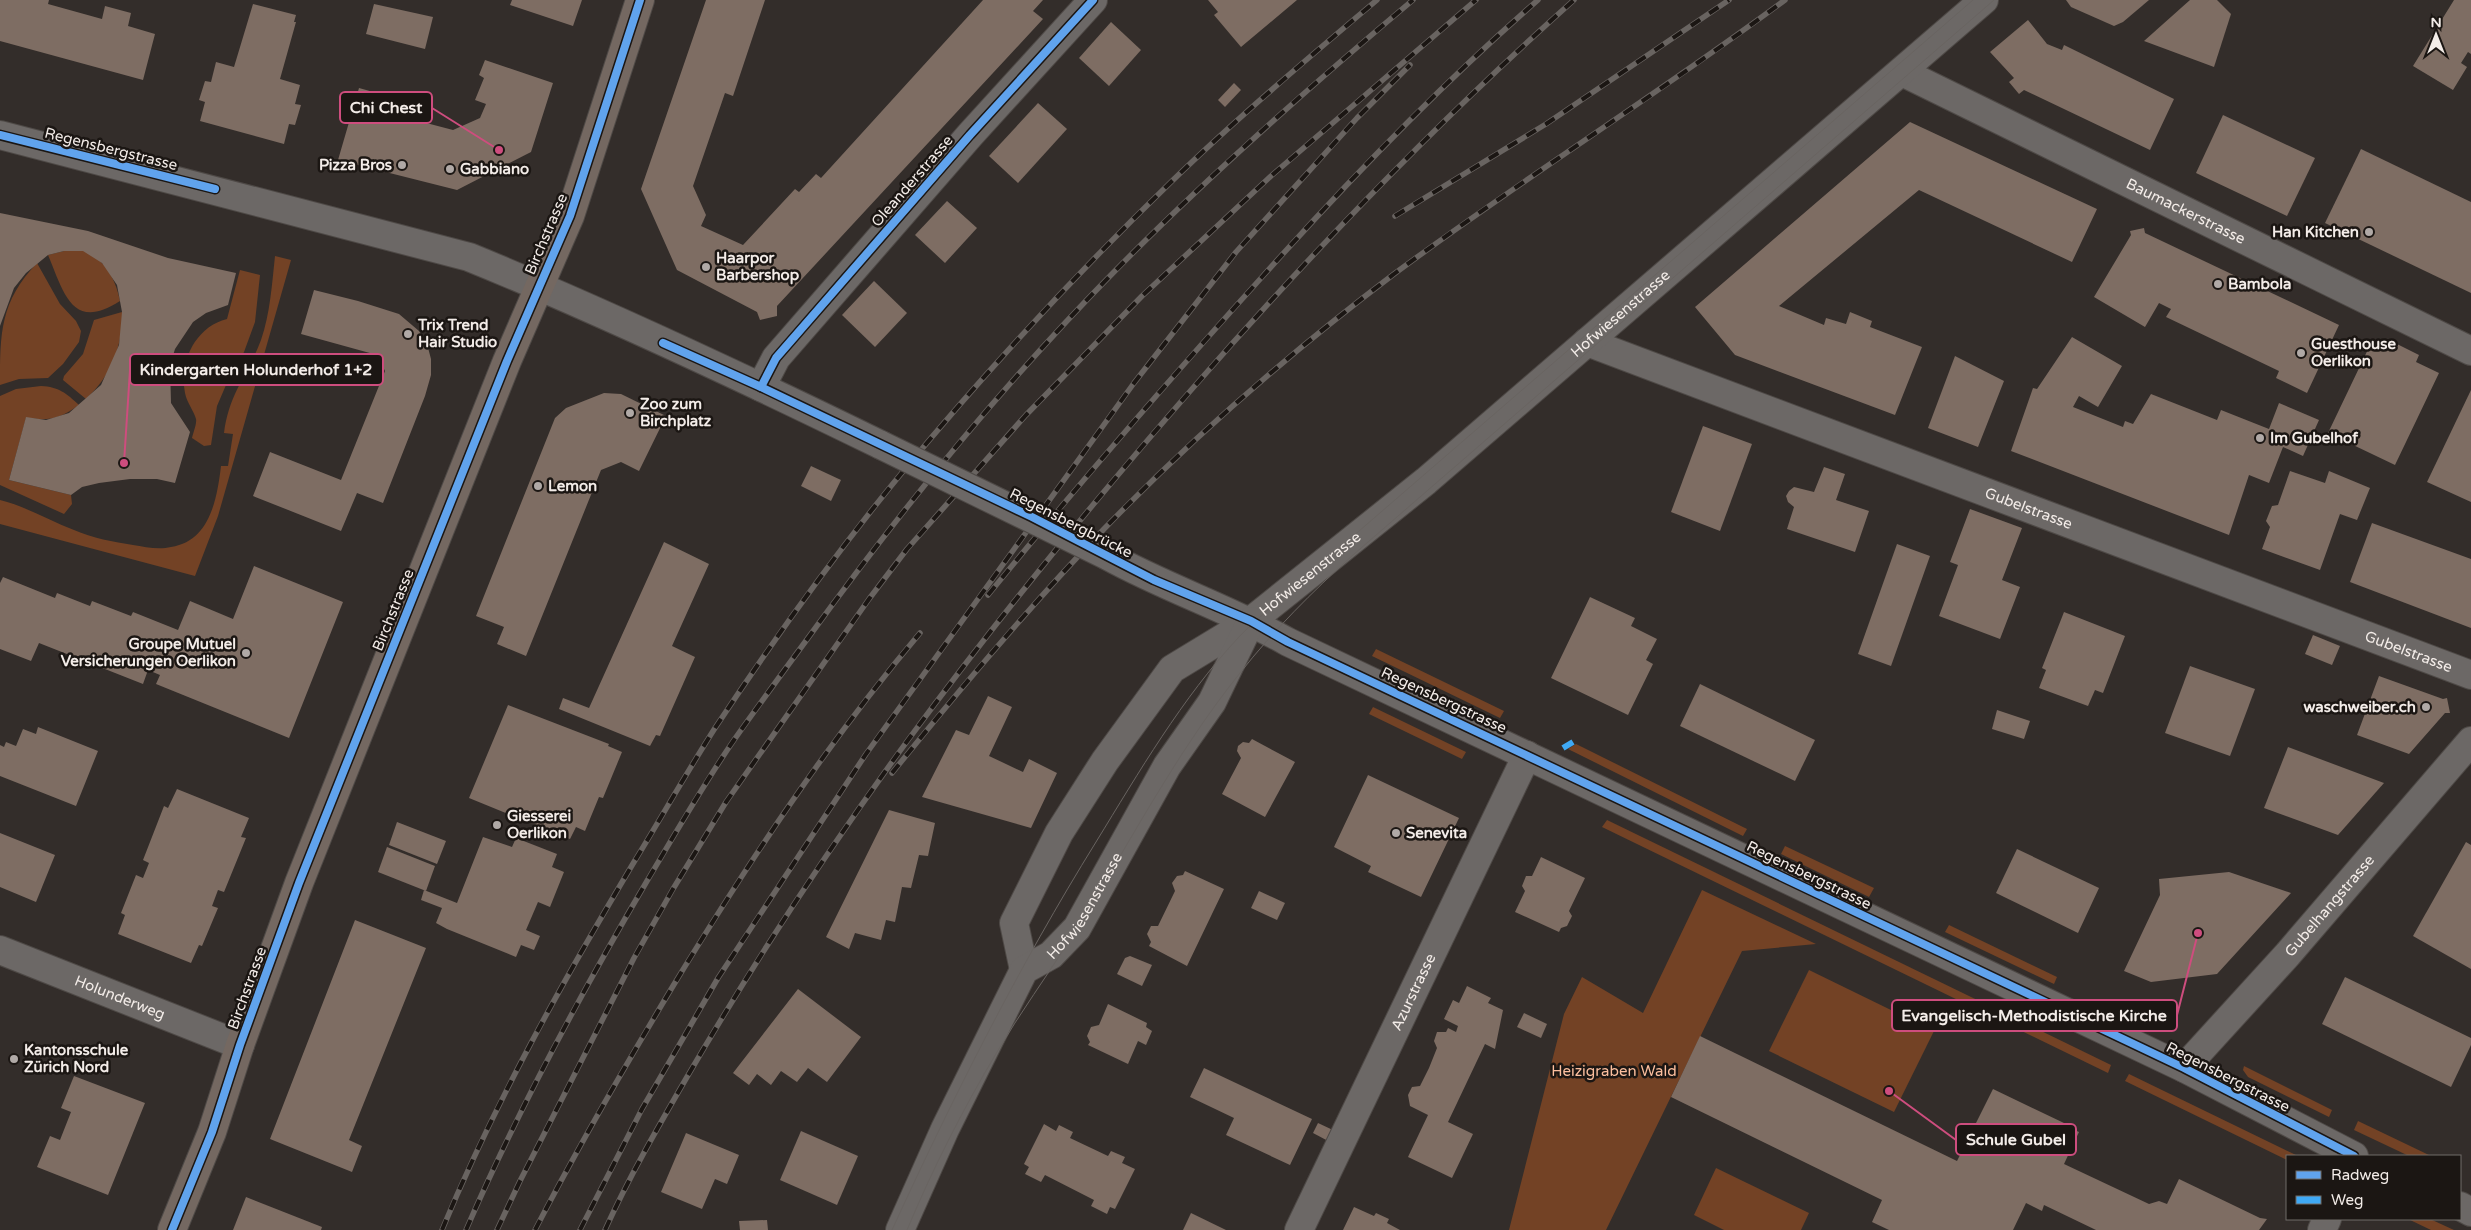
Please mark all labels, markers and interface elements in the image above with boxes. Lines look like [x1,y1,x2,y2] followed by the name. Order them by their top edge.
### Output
[2411,10,2461,60] north arrow
[2430,14,2442,31] text: N
[340,92,432,123] callout: Chi Chest
[350,98,423,118] text: Chi Chest
[43,124,179,174] street label: Regensbergstrasse
[867,132,957,230] street label: Oleanderstrasse
[319,156,392,174] place label: Pizza Bros
[396,159,408,171] marker: Pizza Bros
[460,160,529,178] place label: Gabbiano
[444,163,456,175] marker: Gabbiano
[2123,174,2248,248] street label: Baumackerstrasse
[521,191,571,277] street label: Birchstrasse
[2272,223,2359,241] place label: Han Kitchen
[2363,226,2375,238] marker: Han Kitchen
[716,249,800,285] place label: Haarpor Barbershop
[700,261,712,273] marker: Haarpor Barbershop
[1567,266,1673,361] street label: Hofwiesenstrasse
[2228,275,2291,293] place label: Bambola
[2212,278,2224,290] marker: Bambola
[417,316,497,351] place label: Trix Trend Hair Studio
[402,328,414,340] marker: Trix Trend Hair Studio
[2311,335,2396,370] place label: Guesthouse Oerlikon
[2295,347,2307,359] marker: Guesthouse Oerlikon
[130,354,383,385] callout: Kindergarten Holunderhof 1+2
[140,360,372,380] text: Kindergarten Holunderhof 1+2
[640,395,712,431] place label: Zoo zum Birchplatz
[624,407,636,419] marker: Zoo zum Birchplatz
[2270,429,2358,447] place label: Im Gubelhof
[2254,432,2266,444] marker: Im Gubelhof
[548,477,597,495] place label: Lemon
[532,480,544,492] marker: Lemon
[1007,484,1135,562] street label: Regensbergbrücke
[1982,484,2075,533] street label: Gubelstrasse
[1256,528,1364,620] street label: Hofwiesenstrasse
[368,566,418,654] street label: Birchstrasse
[2362,627,2455,676] street label: Gubelstrasse
[61,635,236,671] place label: Groupe Mutuel Versicherungen Oerlikon
[240,647,252,659] marker: Groupe Mutuel Versicherungen Oerlikon
[1378,663,1510,737] street label: Regensbergstrasse
[2303,698,2416,716] place label: waschweiber.ch
[2420,701,2432,713] marker: waschweiber.ch
[507,807,571,842] place label: Giesserei Oerlikon
[491,819,503,831] marker: Giesserei Oerlikon
[1406,824,1467,842] place label: Senevita
[1390,827,1402,839] marker: Senevita
[1744,837,1874,913] street label: Regensbergstrasse
[1043,849,1126,963] street label: Hofwiesenstrasse
[2281,851,2378,960] street label: Gubelhangstrasse
[224,944,270,1032] street label: Birchstrasse
[1387,950,1439,1034] street label: Azurstrasse
[72,971,168,1023] street label: Holunderweg
[1892,1000,2177,1031] callout: Evangelisch-Methodistische Kirche
[1901,1006,2167,1026] text: Evangelisch-Methodistische Kirche
[2163,1038,2293,1116] street label: Regensbergstrasse
[24,1041,129,1076] place label: Kantonsschule Zürich Nord
[8,1053,20,1065] marker: Kantonsschule Zürich Nord
[1551,1062,1677,1080] park label: Heizigraben Wald
[1956,1124,2076,1155] callout: Schule Gubel
[1966,1130,2066,1150] text: Schule Gubel
[2286,1155,2461,1220] legend
[2331,1166,2389,1184] text: Radweg
[2331,1191,2363,1209] text: Weg

